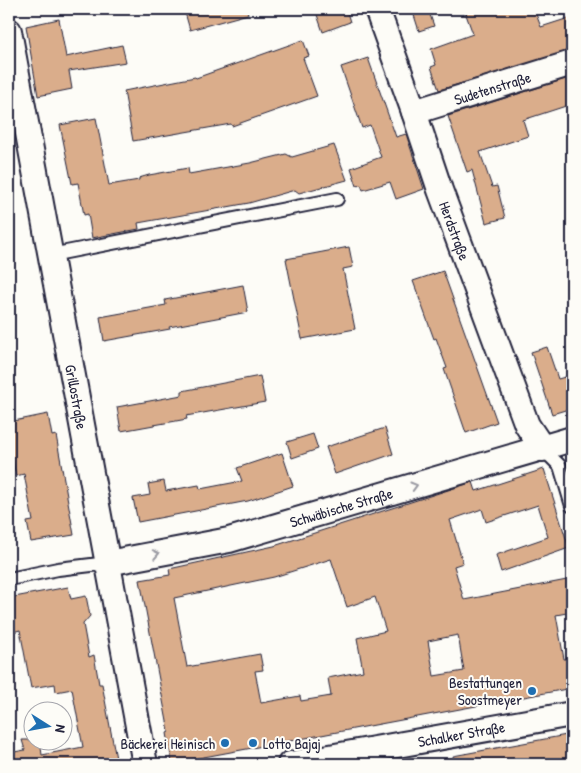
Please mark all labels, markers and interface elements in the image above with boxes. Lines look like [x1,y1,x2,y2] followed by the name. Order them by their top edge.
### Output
[451,66,533,109] street label: Sudetenstraße
[435,198,476,263] street label: Herdstraße
[61,363,93,431] street label: Grillostraße
[410,481,418,491] one-way arrow
[287,482,395,532] street label: Schwäbische Straße
[152,549,160,559] one-way arrow
[449,672,522,710] place label: Bestattungen Soostmeyer
[526,685,538,697] marker: Bestattungen Soostmeyer
[22,700,72,750] north arrow
[416,716,507,752] street label: Schalker Straße
[51,723,71,735] text: N
[121,733,215,754] place label: Bäckerei Heinisch
[263,733,321,754] place label: Lotto Bajaj
[219,737,231,749] marker: Bäckerei Heinisch
[247,737,259,749] marker: Lotto Bajaj

